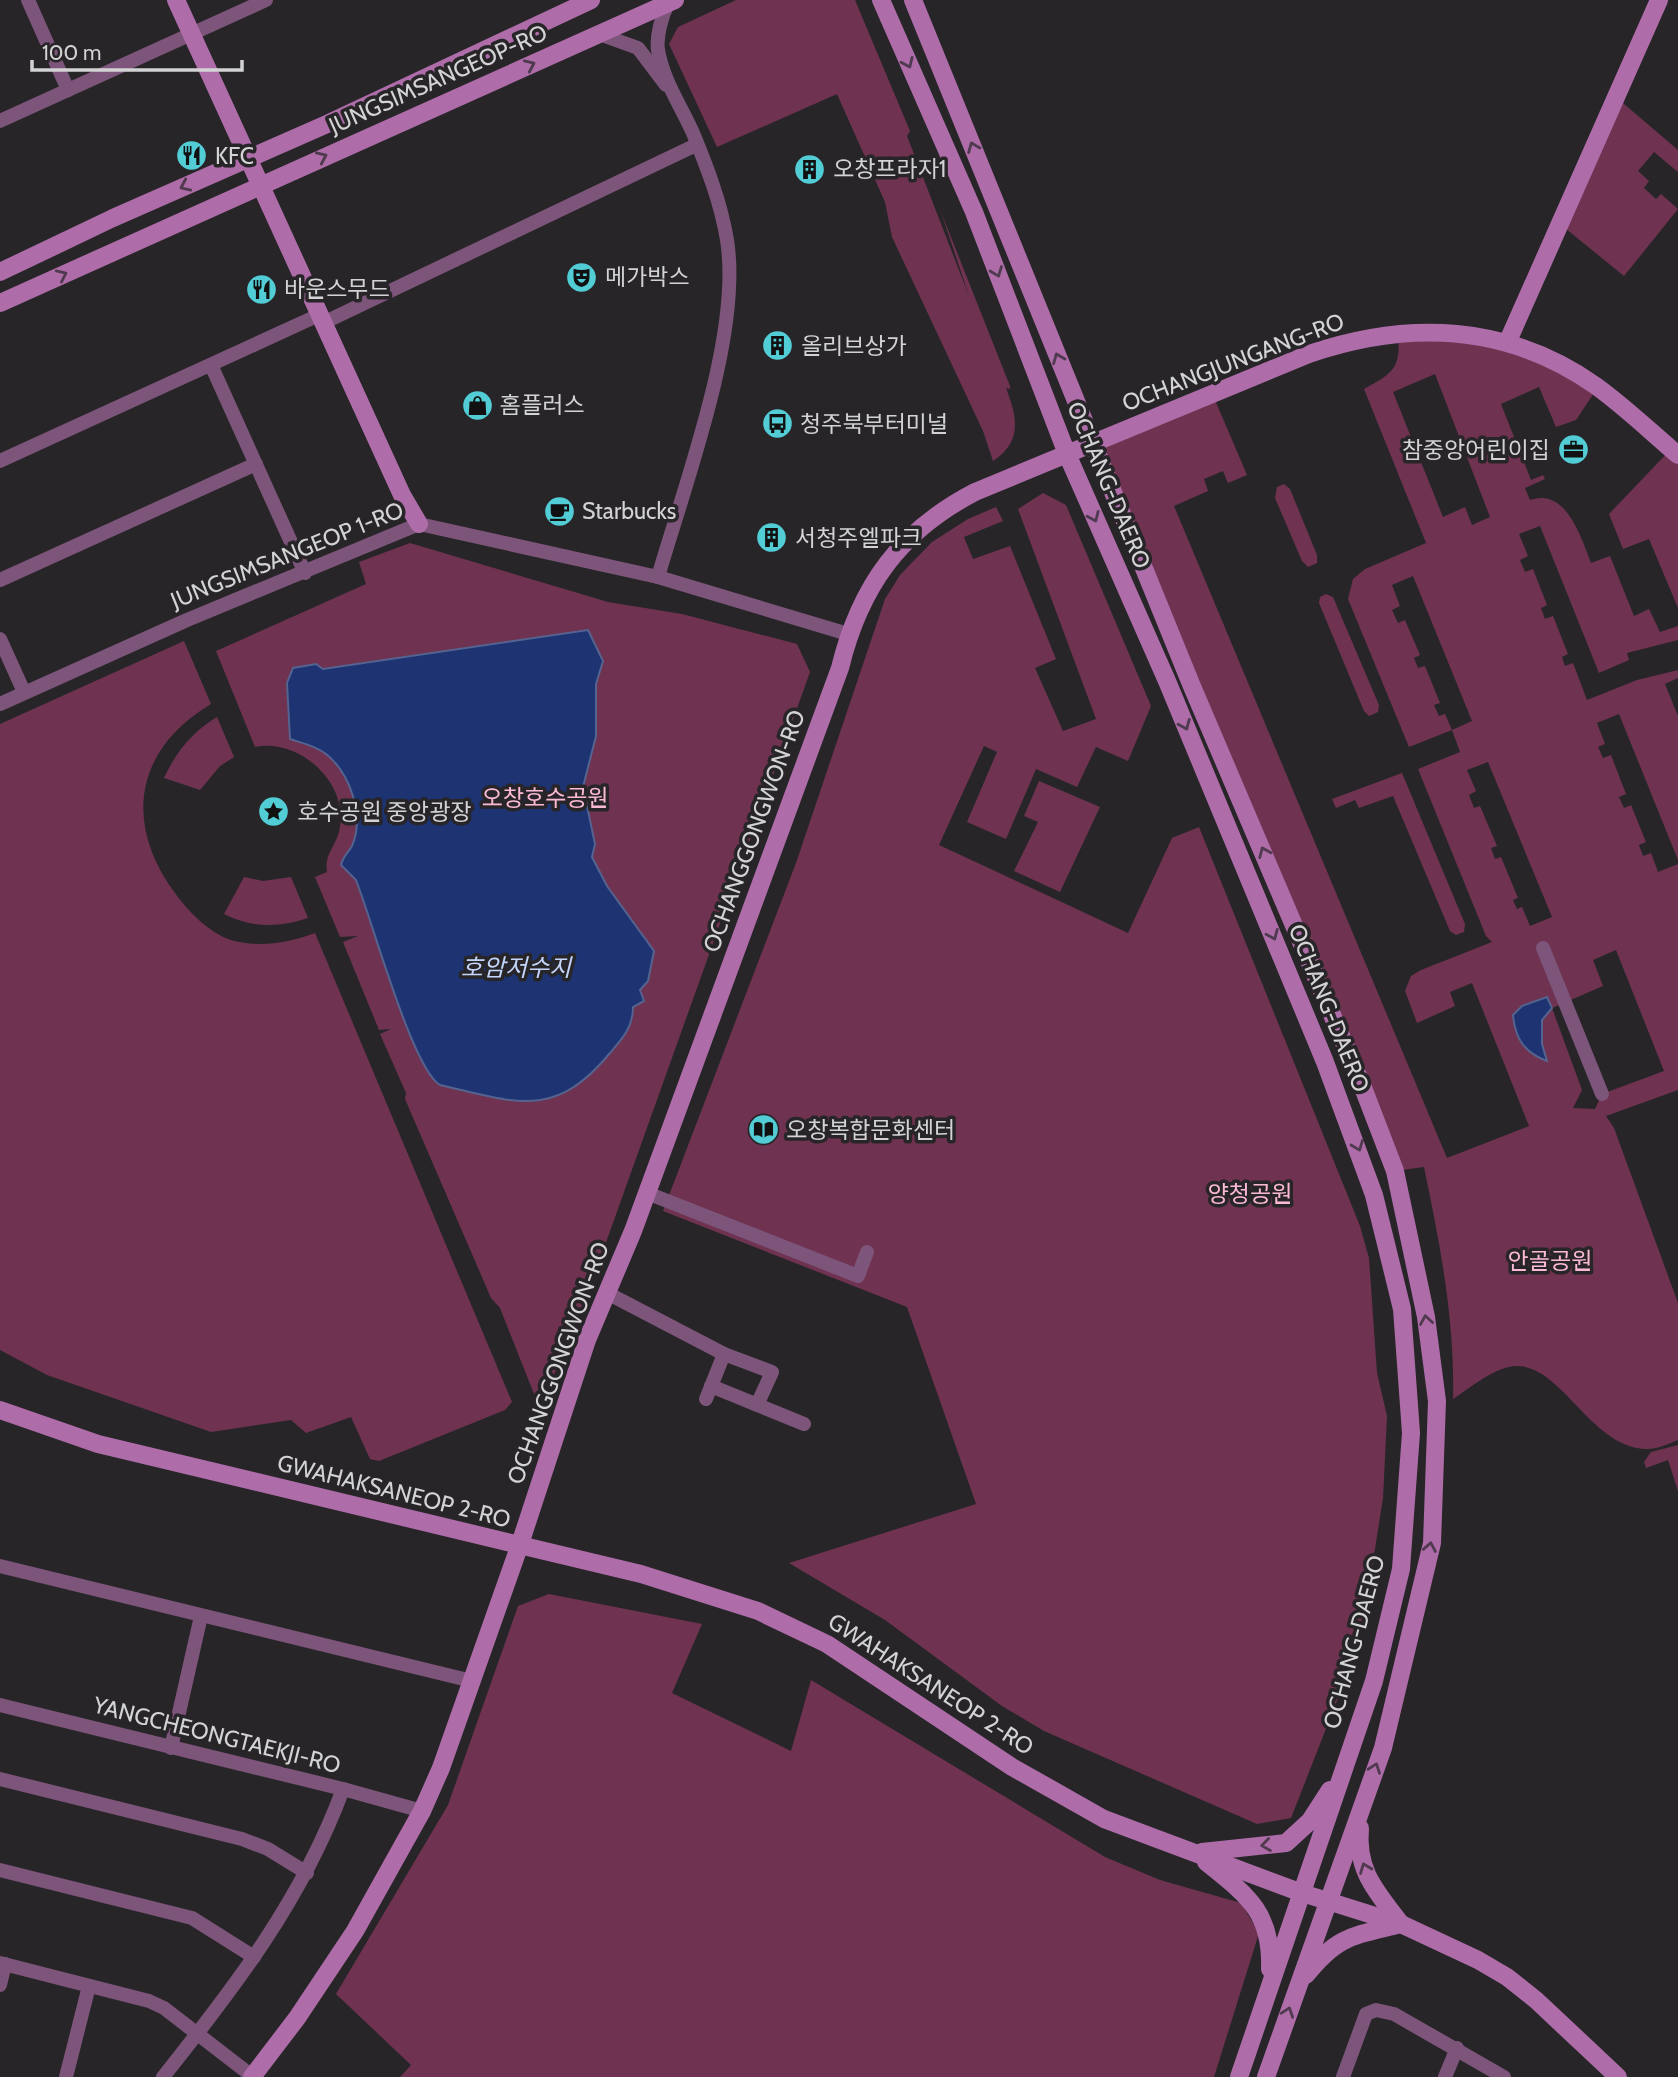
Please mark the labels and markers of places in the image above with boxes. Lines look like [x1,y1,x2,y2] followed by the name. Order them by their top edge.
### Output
[175,139,209,173] restaurant icon: KFC
[215,142,254,170] place label: KFC
[793,152,827,186] building icon: 오창프라자1
[833,155,946,183] place label: 오창프라자1
[565,260,599,294] theatre icon: 메가박스
[605,263,690,291] place label: 메가박스
[244,272,278,306] restaurant icon: 바운스무드
[284,275,390,303] place label: 바운스무드
[761,329,795,363] building icon: 올리브상가
[801,332,907,360] place label: 올리브상가
[460,388,494,422] shop icon: 홈플러스
[500,391,585,419] place label: 홈플러스
[760,407,794,441] bus stop icon: 청주북부터미널
[800,410,948,438] place label: 청주북부터미널
[1556,433,1590,467] office icon: 참중앙어린이집
[1402,436,1550,464] place label: 참중앙어린이집
[542,494,576,528] cafe icon: Starbucks
[582,497,676,525] place label: Starbucks
[755,521,789,555] building icon: 서청주엘파크
[795,524,922,552] place label: 서청주엘파크
[257,795,291,829] place icon: 호수공원 중앙광장
[297,798,471,826] place label: 호수공원 중앙광장
[746,1113,780,1147] library icon: 오창복합문화센터
[786,1116,955,1144] place label: 오창복합문화센터

